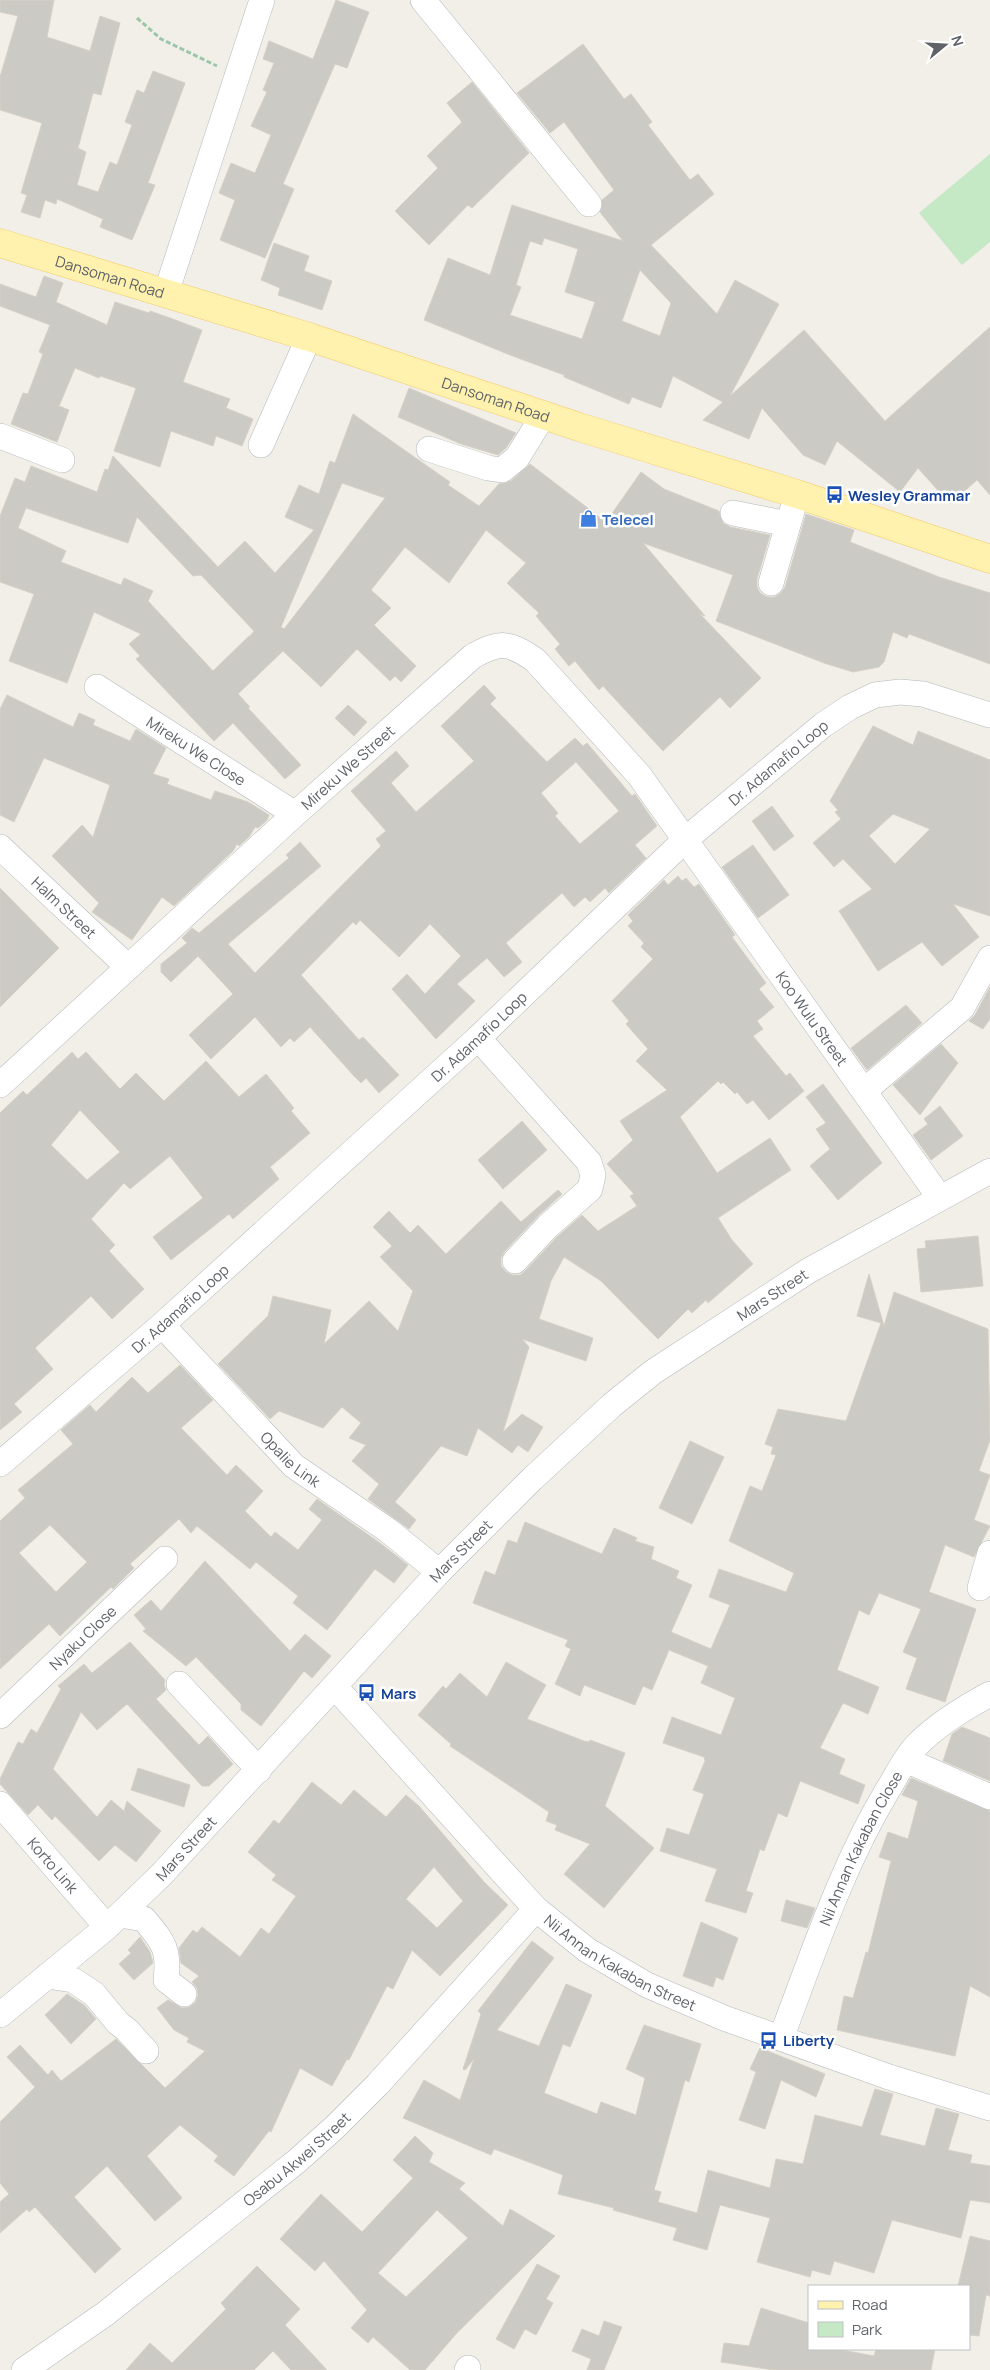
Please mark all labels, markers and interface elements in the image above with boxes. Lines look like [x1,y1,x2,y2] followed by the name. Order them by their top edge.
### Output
[920,20,970,70] north arrow
[947,33,968,49] text: N
[53,250,167,303] street label: Dansoman Road
[439,372,553,427] street label: Dansoman Road
[824,485,844,505] bus stop icon: Wesley Grammar
[848,485,970,506] place label: Wesley Grammar
[578,509,598,529] shop icon: Telecel
[602,509,654,530] place label: Telecel
[143,711,250,790] street label: Mireku We Close
[724,715,833,810] street label: Dr. Adamafio Loop
[296,720,399,814] street label: Mireku We Street
[27,871,101,943] street label: Halm Street
[771,967,853,1070] street label: Koo Wulu Street
[426,986,531,1086] street label: Dr. Adamafio Loop
[127,1259,233,1357] street label: Dr. Adamafio Loop
[732,1263,812,1325] street label: Mars Street
[256,1426,325,1492] street label: Opalie Link
[424,1515,496,1587] street label: Mars Street
[44,1600,121,1674] street label: Nyaku Close
[357,1683,377,1703] bus stop icon: Mars
[381,1683,416,1704] place label: Mars
[814,1767,907,1929] street label: Nii Annan Kakaban Close
[151,1811,221,1885] street label: Mars Street
[23,1833,84,1898] street label: Korto Link
[540,1909,700,2015] street label: Nii Annan Kakaban Street
[759,2030,779,2050] bus stop icon: Liberty
[783,2030,835,2051] place label: Liberty
[238,2107,355,2211] street label: Osabu Akwei Street
[808,2285,970,2350] legend
[852,2294,888,2315] text: Road
[852,2319,882,2340] text: Park

